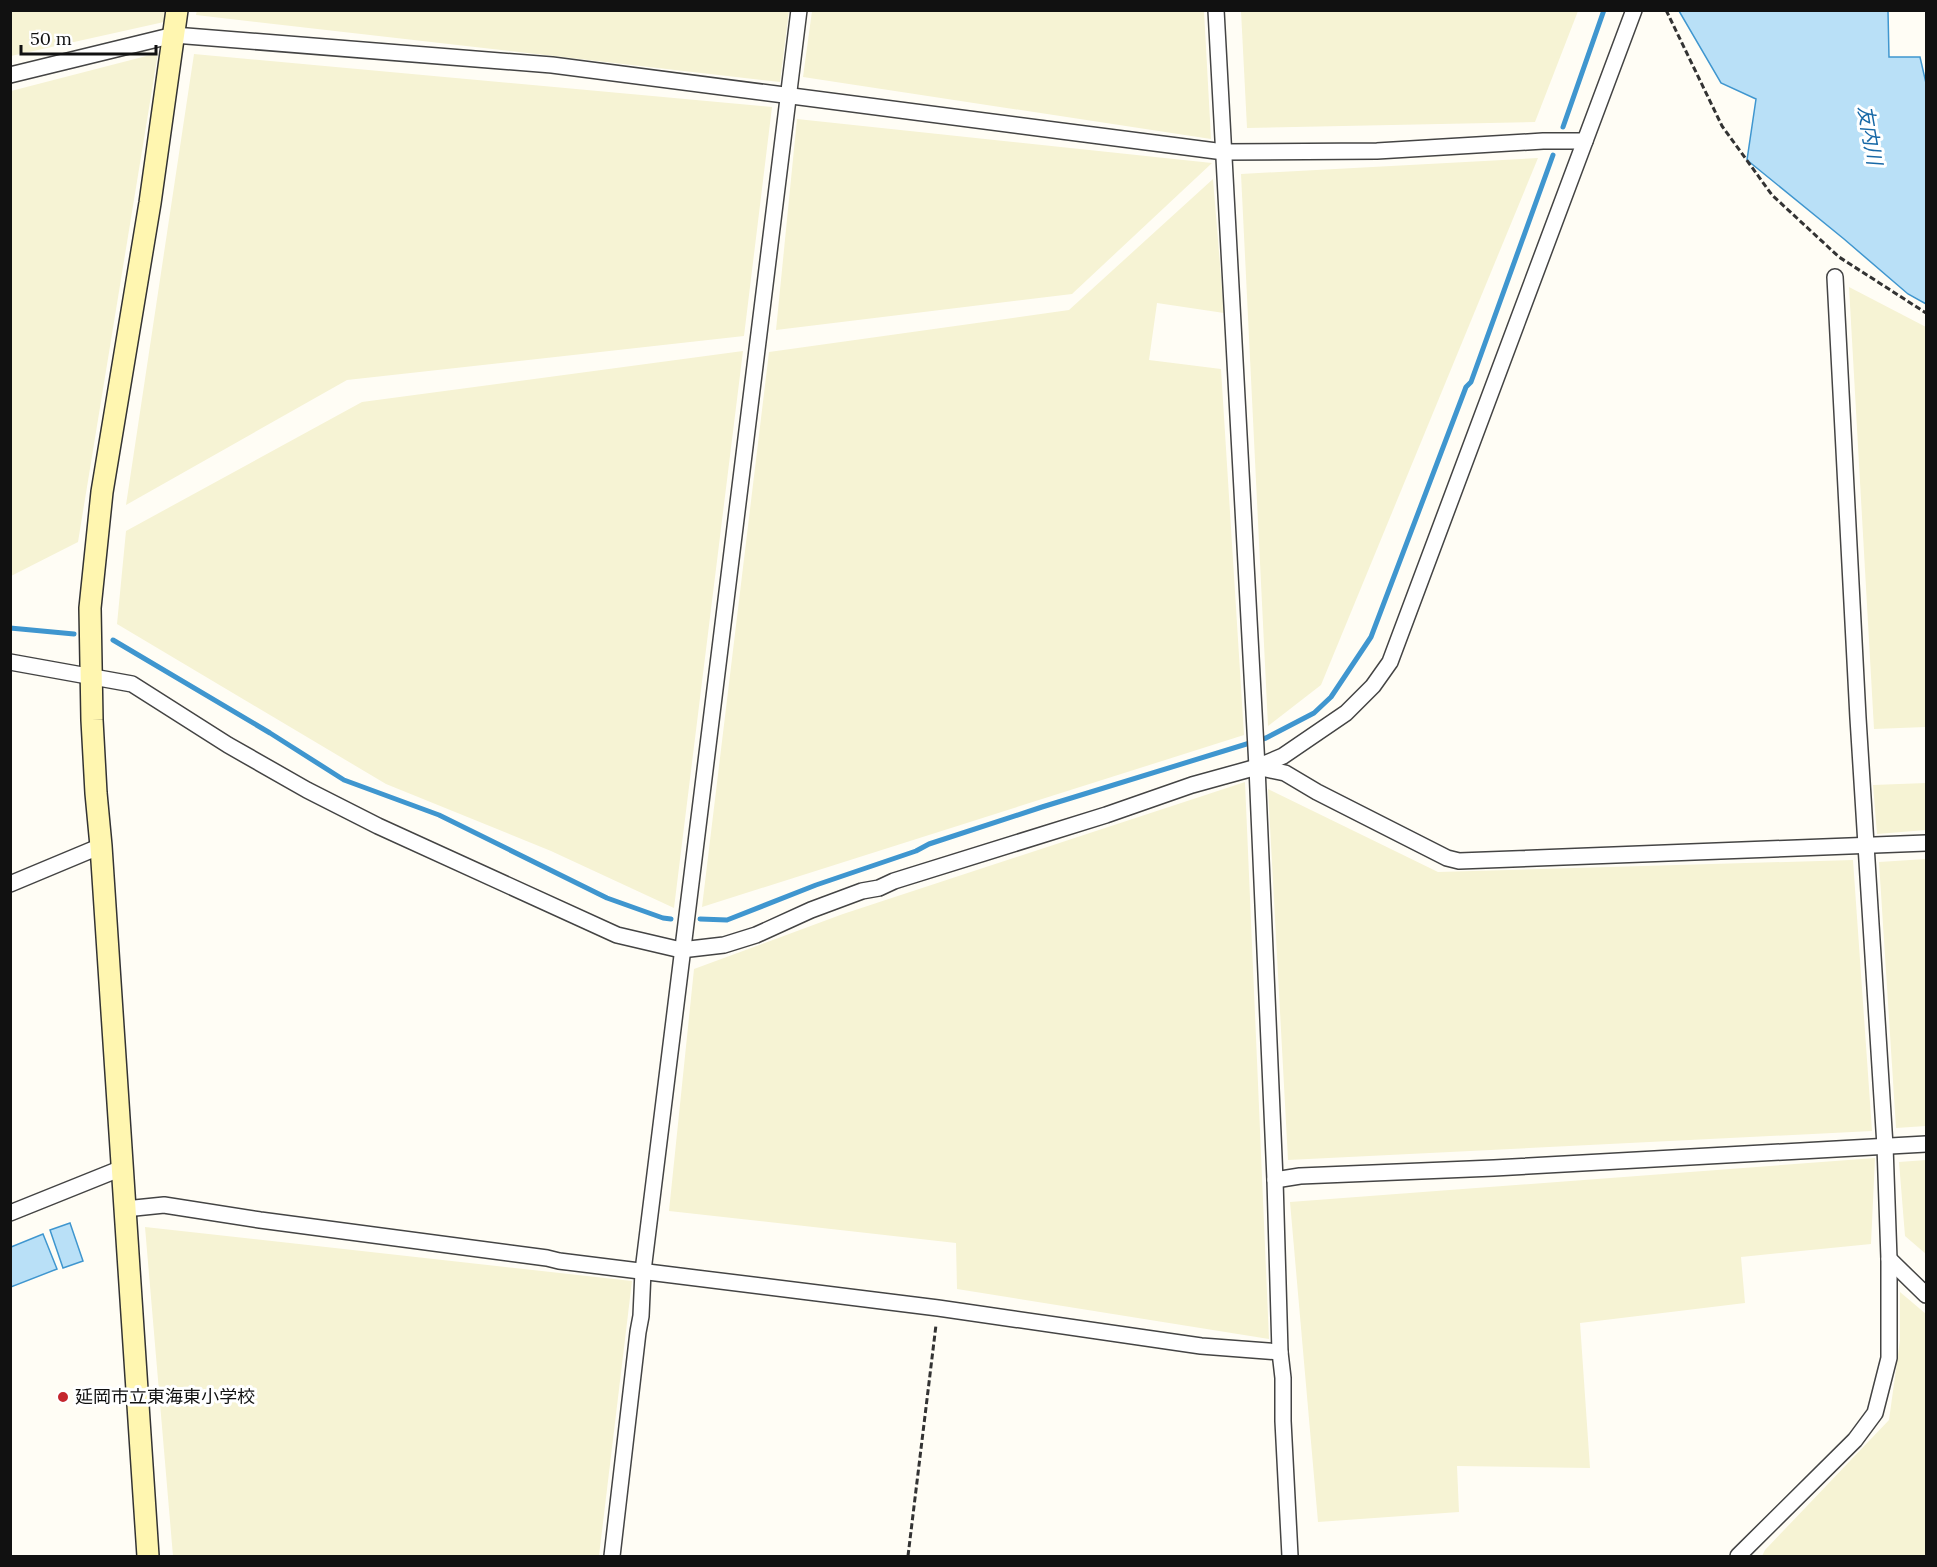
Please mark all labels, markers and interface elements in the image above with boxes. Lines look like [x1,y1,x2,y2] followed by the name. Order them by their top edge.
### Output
[21,18,156,56] scale bar
[30,27,72,50] text: 50 m
[1853,103,1888,169] water label: 友内川
[75,1385,255,1408] place label: 延岡市立東海東小学校
[56,1390,70,1404] marker: 延岡市立東海東小学校

